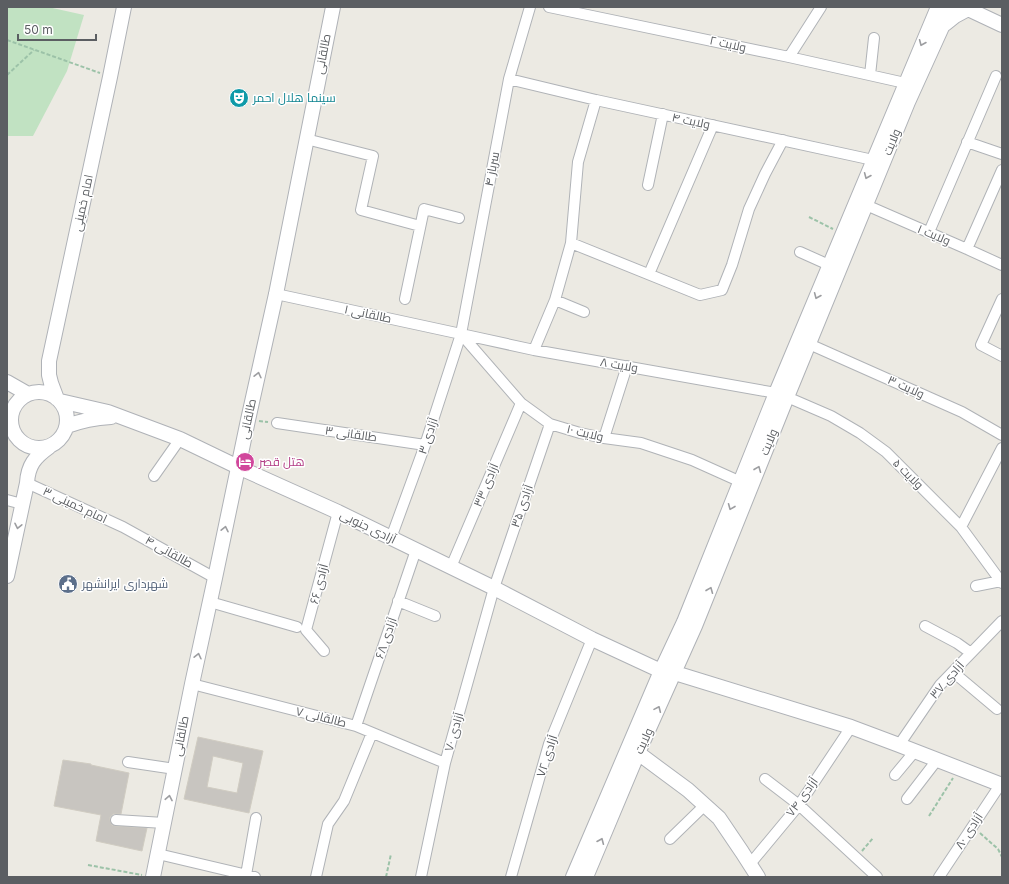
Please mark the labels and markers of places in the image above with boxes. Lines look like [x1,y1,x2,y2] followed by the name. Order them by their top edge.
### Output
[228,87,250,109] theatre icon: سینما هلال احمر
[252,90,336,105] place label: سینما هلال احمر
[234,451,256,473] hotel icon: هتل قصِر
[258,454,305,469] place label: هتل قصِر
[57,573,79,595] public building icon: شهرداری ایرانشهر
[81,576,168,591] place label: شهرداری ایرانشهر

